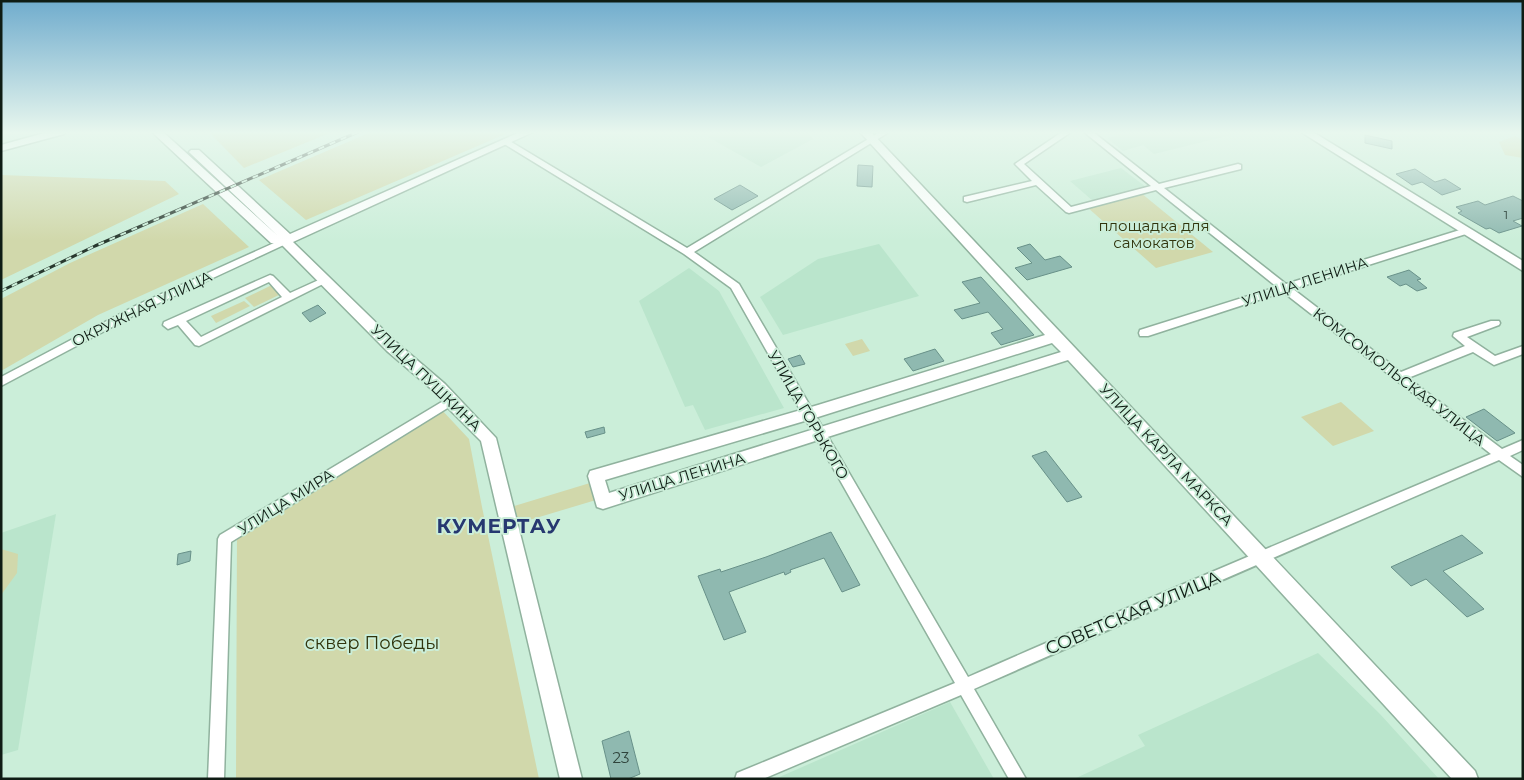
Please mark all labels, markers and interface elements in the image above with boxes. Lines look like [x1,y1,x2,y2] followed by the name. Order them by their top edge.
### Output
[1504,207,1508,222] house number: 1
[1098,216,1210,252] park label: площадка для самокатов
[1239,252,1370,311] street label: УЛИЦА ЛЕНИНА
[69,266,215,351] street label: ОКРУЖНАЯ УЛИЦА
[1309,303,1489,450] street label: КОМСОМОЛЬСКАЯ УЛИЦА
[367,320,485,435] street label: УЛИЦА ПУШКИНА
[764,347,853,482] street label: УЛИЦА ГОРЬКОГО
[1095,380,1237,530] street label: УЛИЦА КАРЛА МАРКСА
[616,448,747,505] street label: УЛИЦА ЛЕНИНА
[234,465,337,539] street label: УЛИЦА МИРА
[437,514,561,538] district label: КУМЕРТАУ
[1042,566,1224,660] street label: СОВЕТСКАЯ УЛИЦА
[305,632,439,654] park label: сквер Победы
[613,748,629,767] house number: 23

